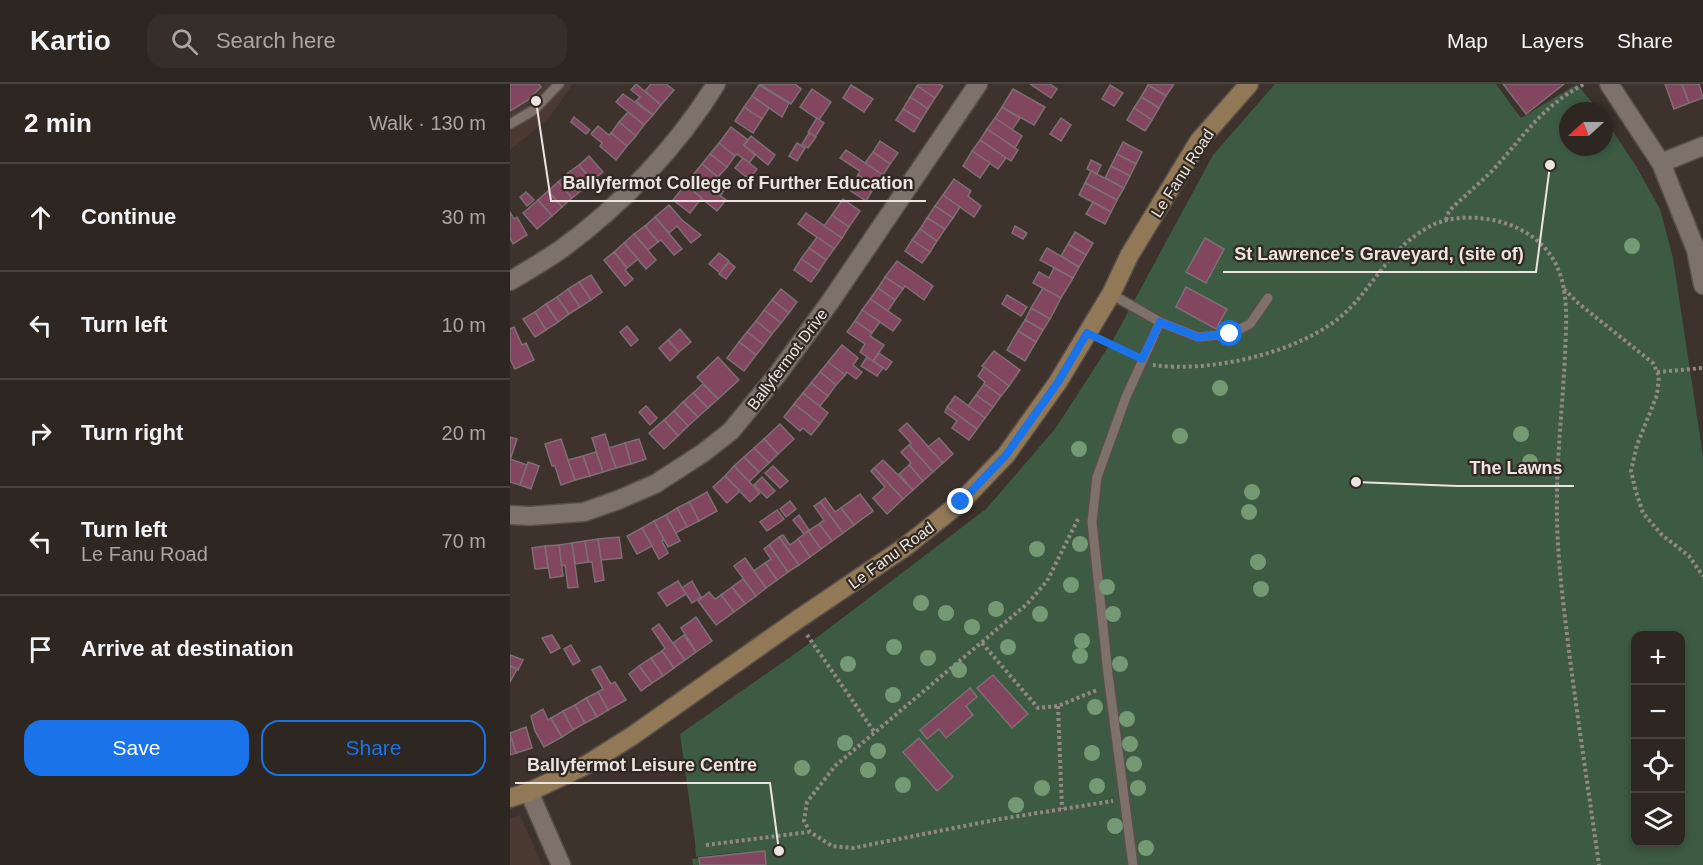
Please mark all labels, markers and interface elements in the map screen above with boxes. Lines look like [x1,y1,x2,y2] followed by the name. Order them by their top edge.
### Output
[147,14,567,68] search box
[30,25,111,56] text: Kartio
[168,25,201,58] icon: search
[216,28,336,53] text: Search here
[1447,29,1488,52] text: Map
[1521,29,1584,52] text: Layers
[1617,29,1673,52] text: Share
[1559,102,1613,156] north arrow
[24,108,92,138] text: 2 min
[369,112,486,134] text: Walk · 130 m
[1148,126,1217,220] street label: Le Fanu Road
[551,165,926,201] callout: Ballyfermot College of Further Education
[562,173,914,193] text: Ballyfermot College of Further Education
[24,201,57,234] icon: ahead
[81,204,176,229] text: Continue
[442,206,486,228] text: 30 m
[1223,236,1536,272] callout: St Lawrence's Graveyard, (site of)
[1234,244,1524,264] text: St Lawrence's Graveyard, (site of)
[744,305,831,413] street label: Ballyfermot Drive
[24,309,57,342] icon: left
[81,312,167,337] text: Turn left
[442,314,486,336] text: 10 m
[1216,320,1242,346] route start
[24,417,57,450] icon: right
[81,420,183,445] text: Turn right
[442,422,486,444] text: 20 m
[1457,450,1574,486] callout: The Lawns
[1469,458,1563,478] text: The Lawns
[947,488,973,514] route end
[81,517,167,542] text: Turn left
[845,519,937,592] street label: Le Fanu Road
[24,525,57,558] icon: left
[442,530,486,552] text: 70 m
[81,543,208,565] text: Le Fanu Road
[1631,631,1685,847] map controls
[1631,631,1685,685] button: +
[24,633,57,666] icon: arrive
[81,636,294,661] text: Arrive at destination
[1631,685,1685,739] button: −
[24,720,249,776] button: Save
[261,720,486,776] button: Share
[1631,739,1685,793] button: locate
[515,747,770,783] callout: Ballyfermot Leisure Centre
[527,755,757,775] text: Ballyfermot Leisure Centre
[1631,793,1685,847] button: layers

